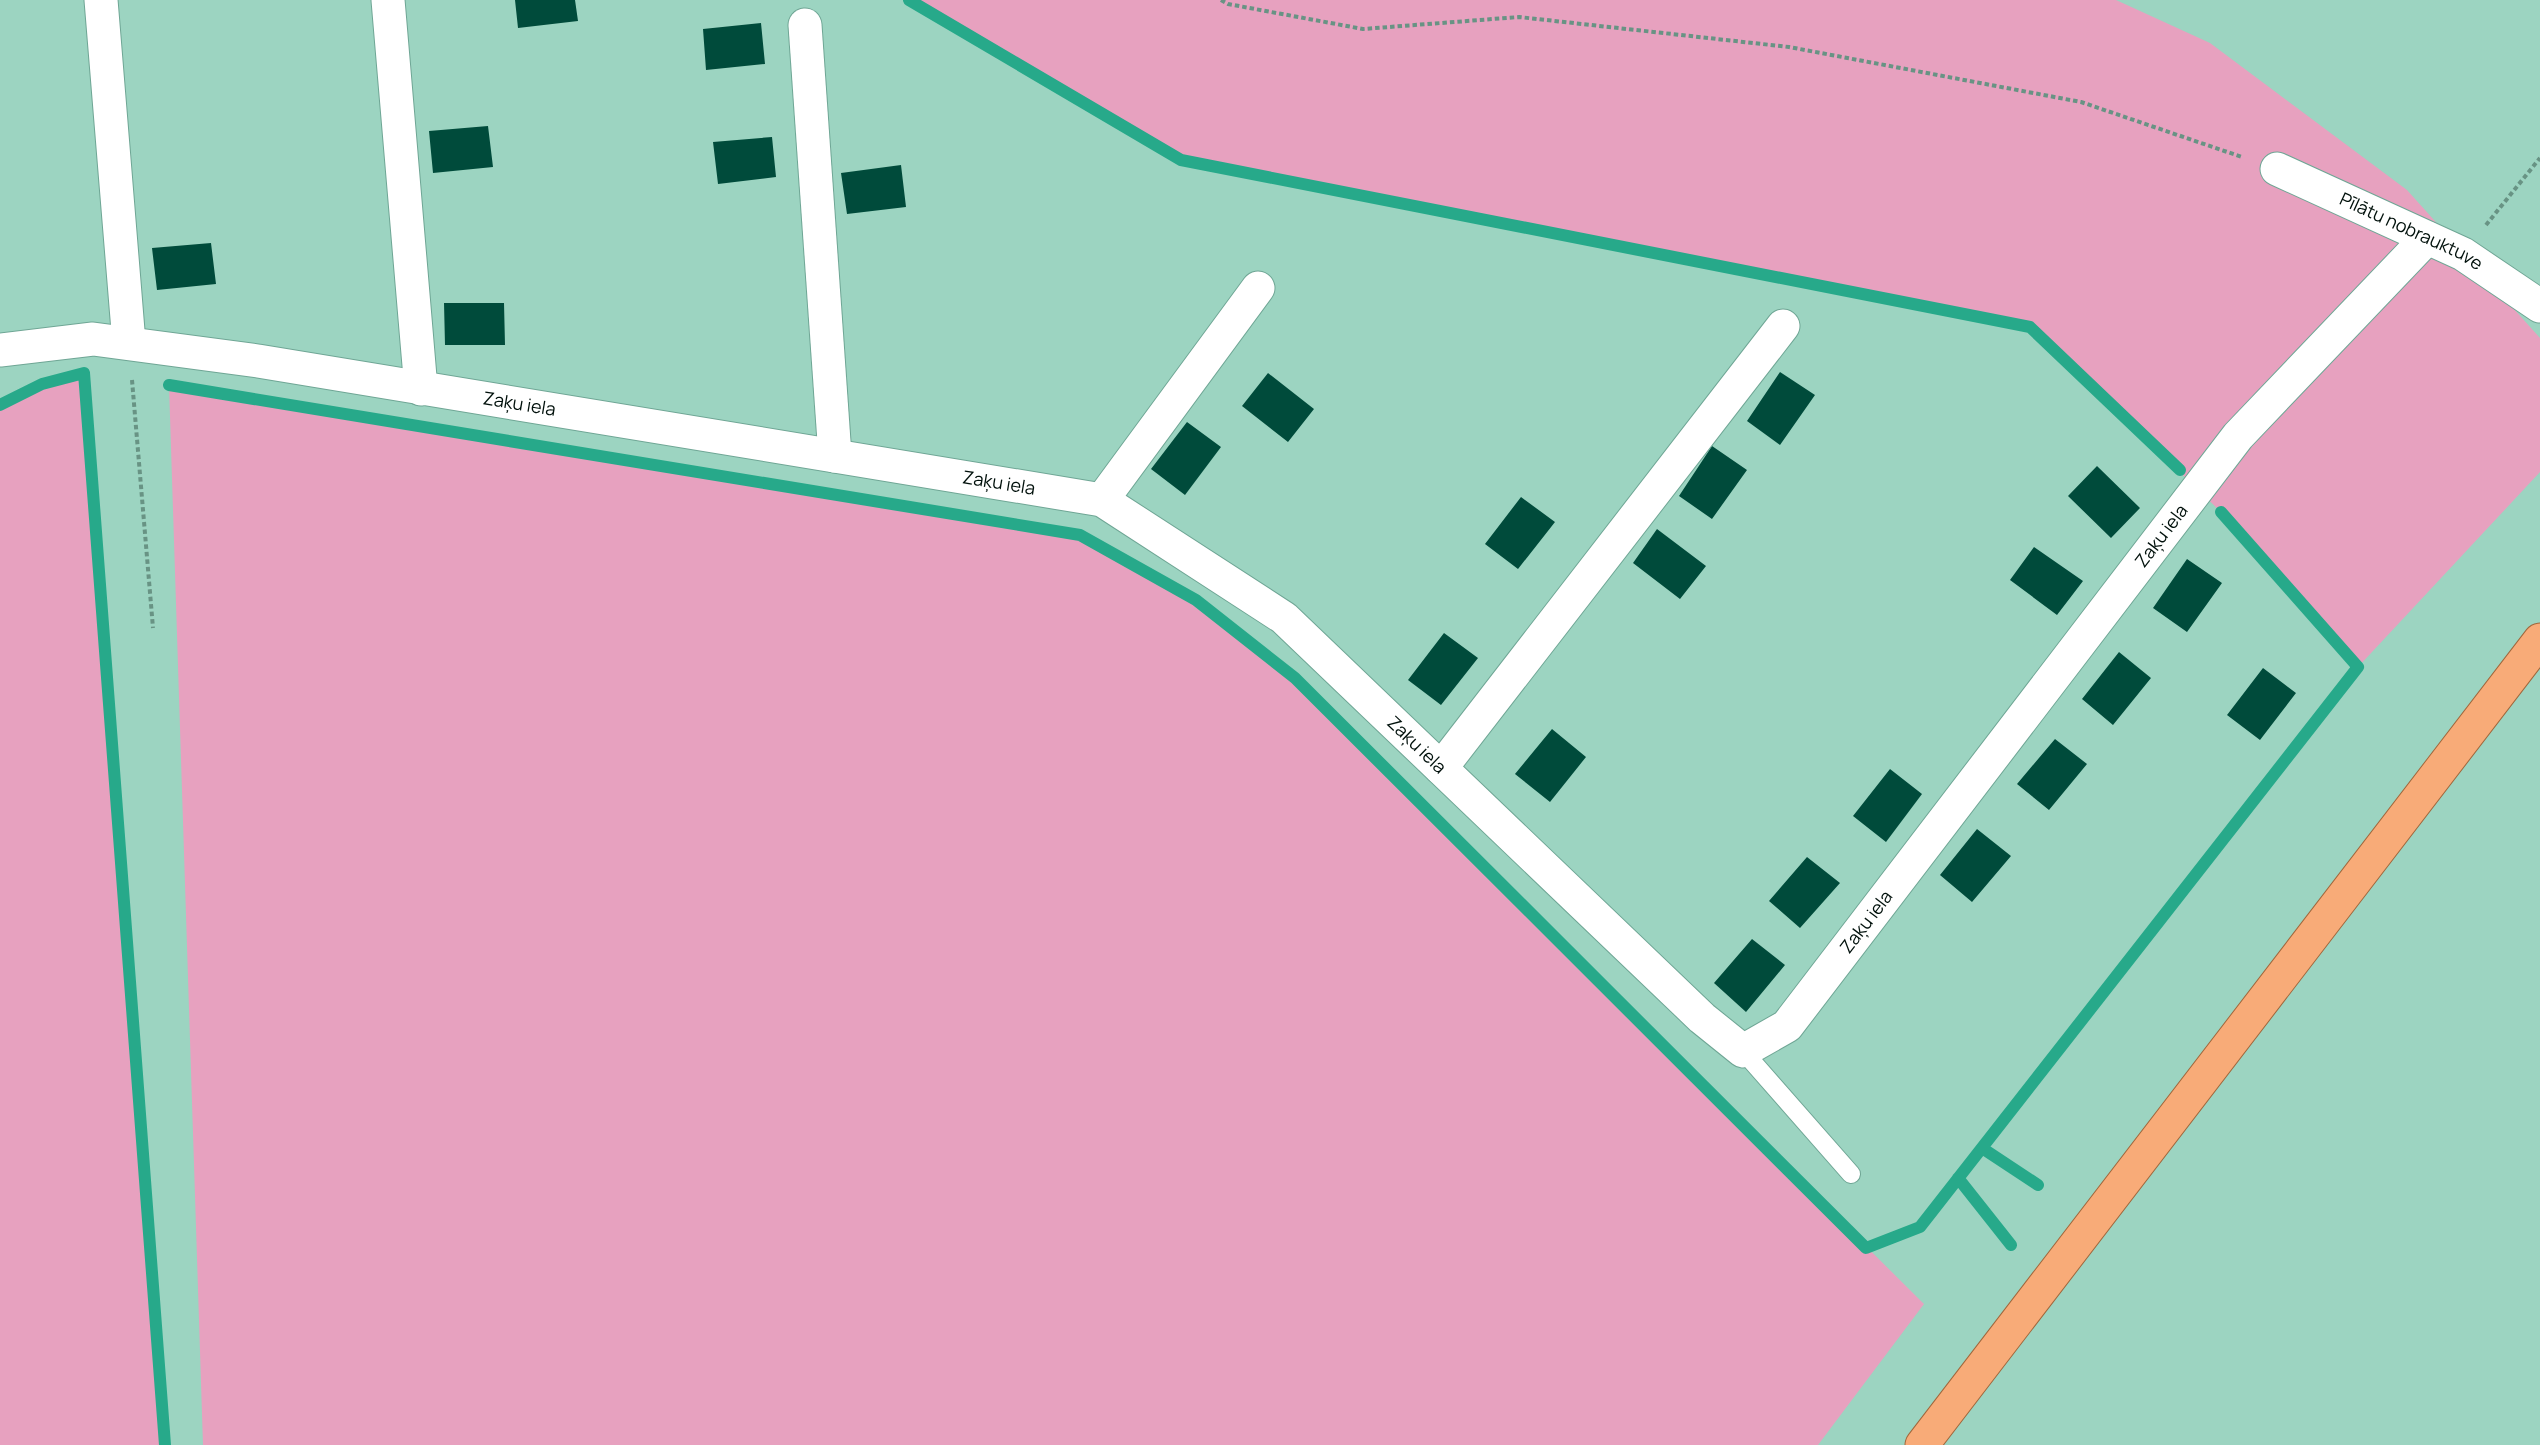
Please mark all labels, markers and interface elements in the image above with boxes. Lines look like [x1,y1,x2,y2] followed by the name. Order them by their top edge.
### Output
[2336,186,2488,275] street label: Pīlātu nobrauktuve
[481,385,558,421] street label: Zaķu iela
[961,464,1037,500] street label: Zaķu iela
[2129,499,2193,572] street label: Zaķu iela
[1383,710,1452,778] street label: Zaķu iela
[1834,885,1897,958] street label: Zaķu iela

